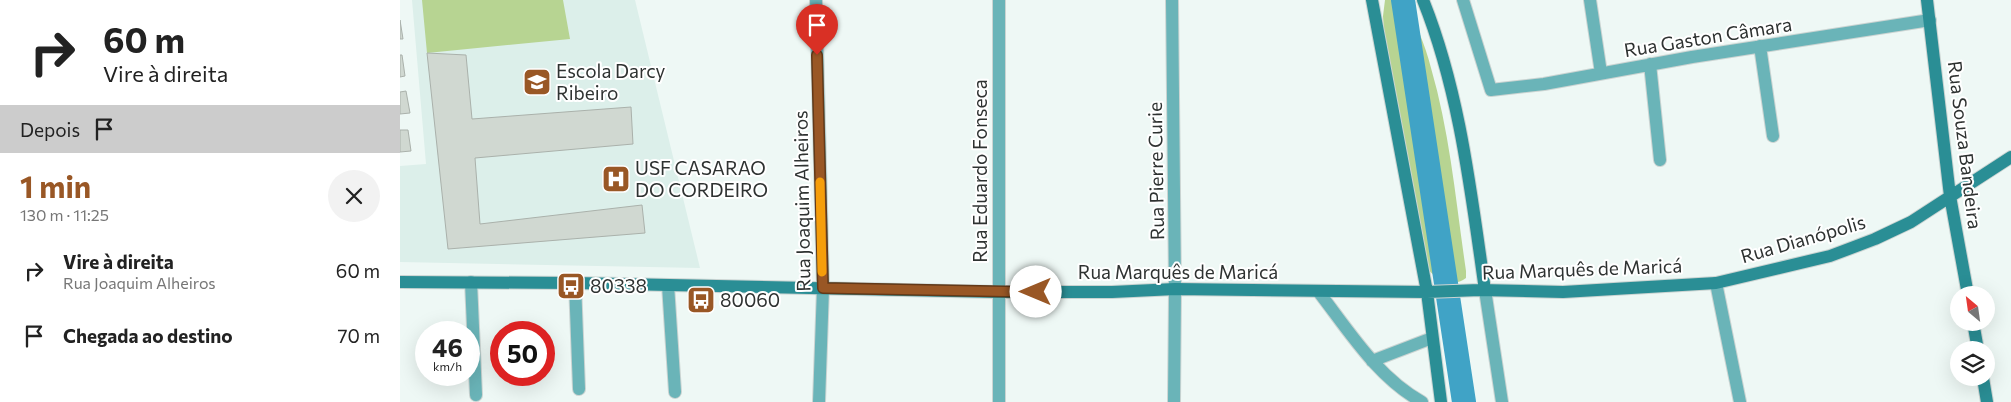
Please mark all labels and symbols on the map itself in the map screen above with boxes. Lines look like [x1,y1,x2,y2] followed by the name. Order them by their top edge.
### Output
[796,4,838,55] pin
[1622,12,1793,61] street label: Rua Gaston Câmara
[556,59,666,104] place label: Escola Darcy Ribeiro
[1944,60,1987,230] street label: Rua Souza Bandeira
[522,67,552,97] school or university icon: Escola Darcy Ribeiro
[968,79,991,263] street label: Rua Eduardo Fonseca
[1143,102,1168,240] street label: Rua Pierre Curie
[788,110,815,292] street label: Rua Joaquim Alheiros
[635,156,768,201] place label: USF CASARAO DO CORDEIRO
[601,164,631,194] hospital icon: USF CASARAO DO CORDEIRO
[1738,210,1868,267] street label: Rua Dianópolis
[1481,254,1682,283] street label: Rua Marquês de Maricá
[1078,260,1278,283] street label: Rua Marquês de Maricá
[1009,265,1061,317] position arrow
[556,271,586,301] bus stop icon: 80338
[590,274,647,297] place label: 80338
[686,285,716,315] bus stop icon: 80060
[1950,286,1995,331] north arrow
[720,288,780,311] place label: 80060
[490,321,555,386] speed limit sign: 50

